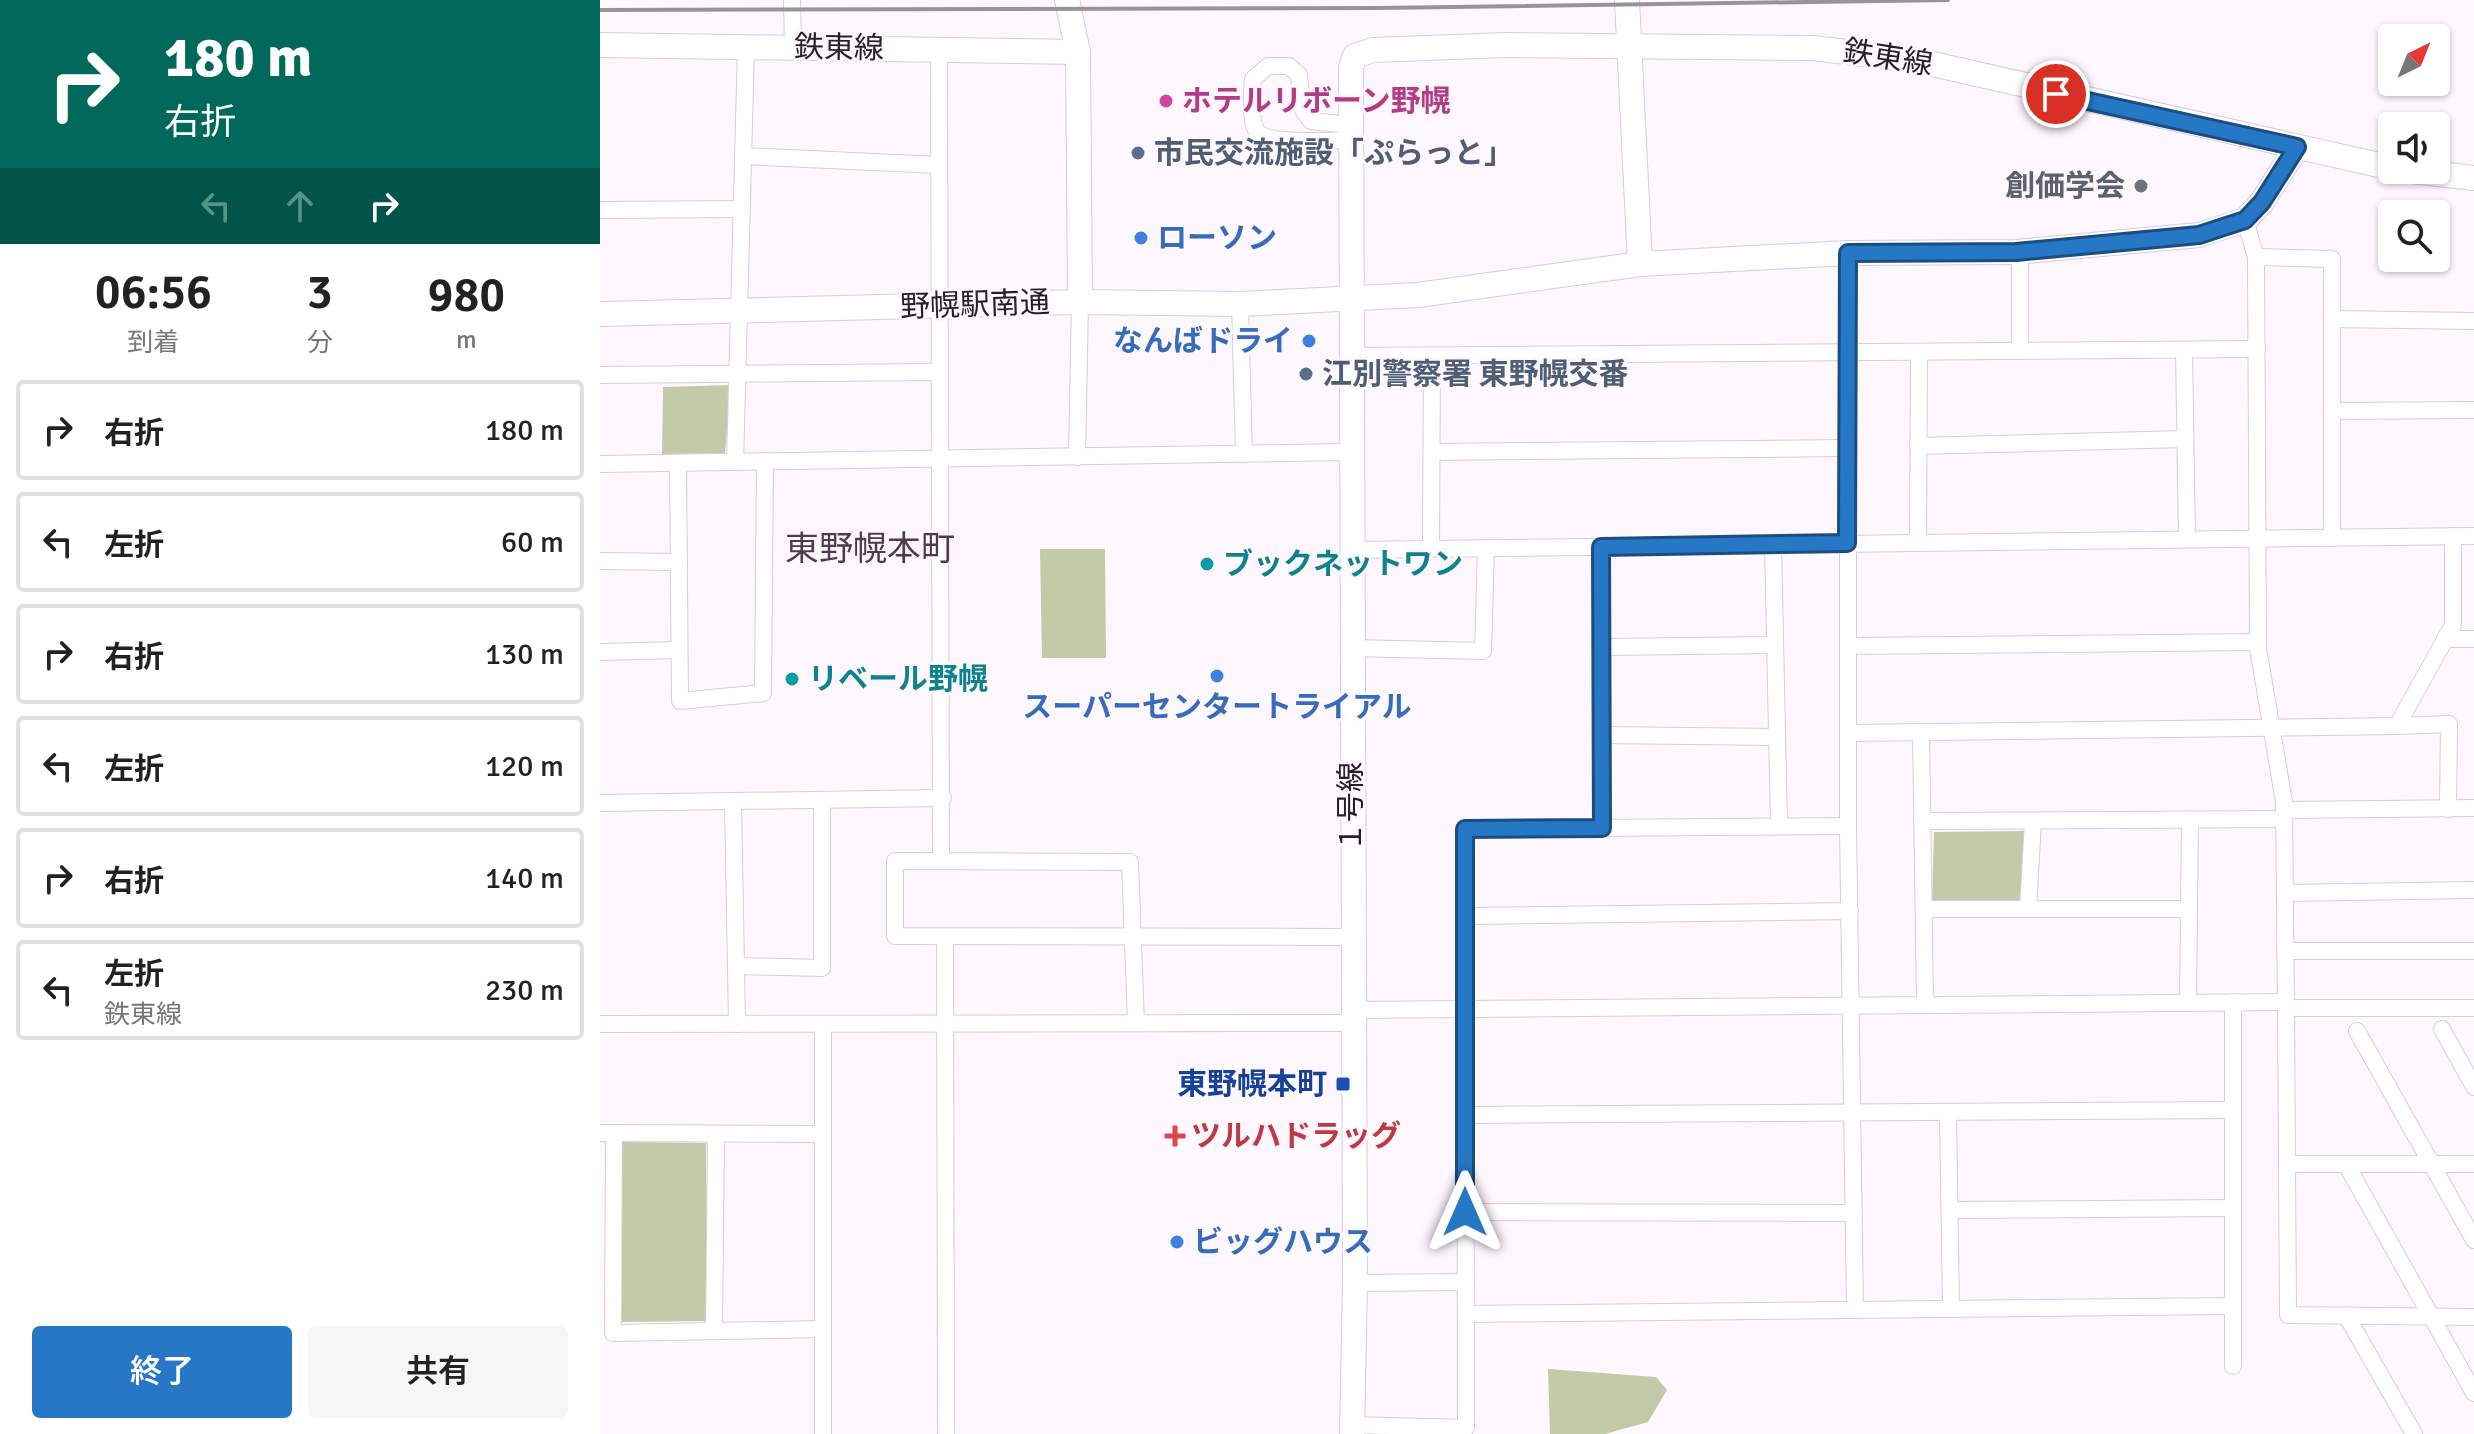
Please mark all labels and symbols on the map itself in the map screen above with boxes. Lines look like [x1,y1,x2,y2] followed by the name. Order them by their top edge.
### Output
[2378,24,2450,96] north arrow
[794,29,884,67] street label: 鉄東線
[1841,33,1935,83] street label: 鉄東線
[2022,60,2090,128] pin
[1182,83,1451,120] place label: ホテルリボーン野幌
[1157,92,1175,110] marker: ホテルリボーン野幌
[1154,135,1514,172] place label: 市民交流施設「ぷらっと」
[1129,144,1147,162] marker: 市民交流施設「ぷらっと」
[2005,168,2125,205] place label: 創価学会
[2132,177,2150,195] marker: 創価学会
[1157,220,1277,257] place label: ローソン
[1132,229,1150,247] marker: ローソン
[899,284,1051,326] street label: 野幌駅南通
[1113,323,1293,360] place label: なんばドライ
[1300,332,1318,350] marker: なんばドライ
[1322,356,1629,393] place label: 江別警察署 東野幌交番
[1297,365,1315,383] marker: 江別警察署 東野幌交番
[785,528,955,570] district label: 東野幌本町
[1223,546,1463,583] place label: ブックネットワン
[1198,555,1216,573] marker: ブックネットワン
[808,661,988,698] place label: リベール野幌
[1208,667,1226,685] marker: スーパーセンタートライアル
[783,670,801,688] marker: リベール野幌
[1022,689,1412,726] place label: スーパーセンタートライアル
[1333,762,1370,852] street label: １号線
[1177,1066,1327,1103] place label: 東野幌本町
[1334,1075,1352,1093] marker: 東野幌本町
[1191,1118,1401,1155] place label: ツルハドラッグ
[1166,1127,1184,1145] marker: ツルハドラッグ
[1423,1170,1507,1254] position arrow
[1193,1224,1373,1261] place label: ビッグハウス
[1168,1233,1186,1251] marker: ビッグハウス

